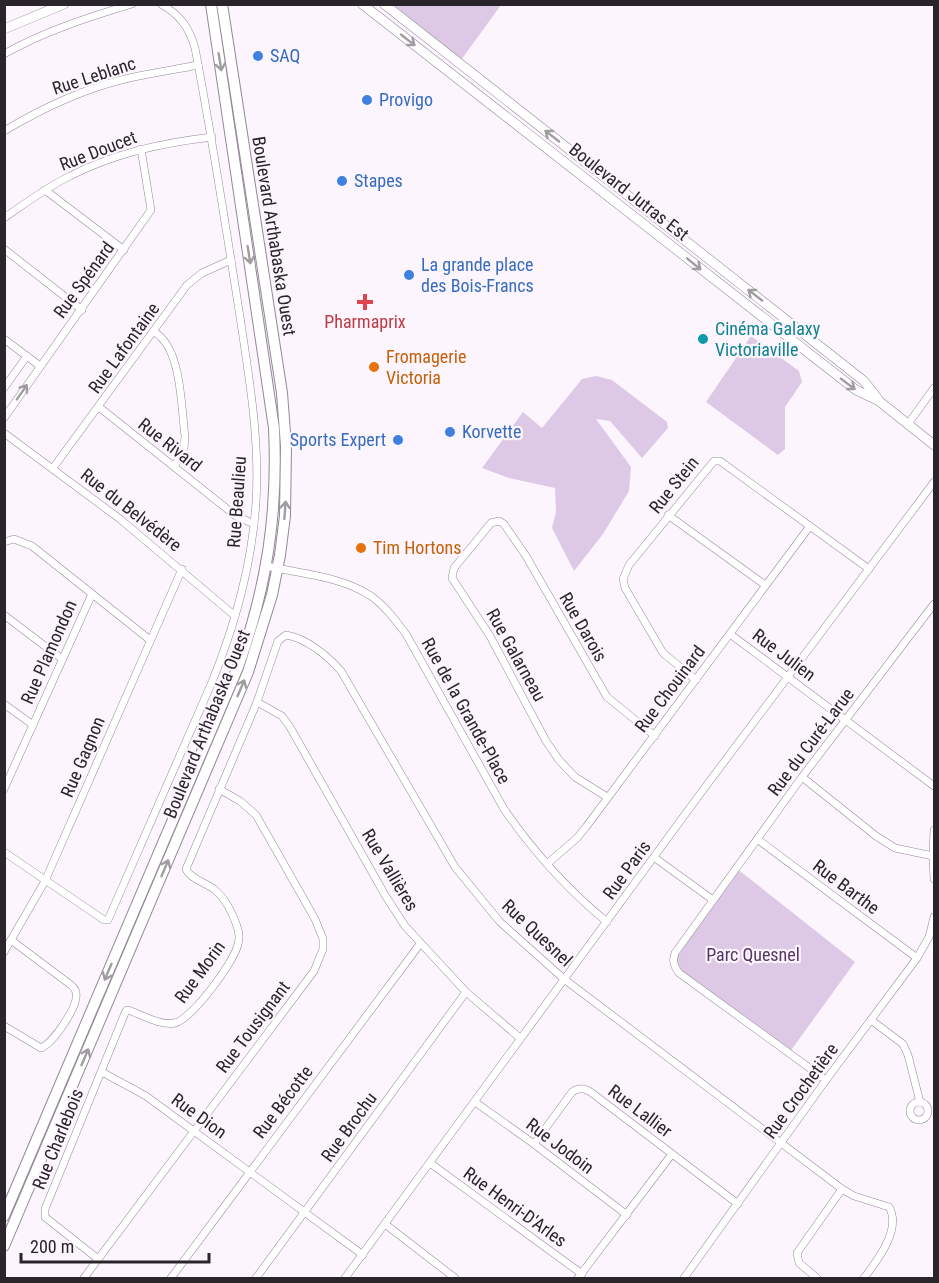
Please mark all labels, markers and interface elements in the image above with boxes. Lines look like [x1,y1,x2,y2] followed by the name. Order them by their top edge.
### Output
[400,34,416,47] one-way arrow
[270,45,300,66] place label: SAQ
[251,49,265,63] marker: SAQ
[49,52,138,99] street label: Rue Leblanc
[214,52,225,72] one-way arrow
[379,89,433,110] place label: Provigo
[360,93,374,107] marker: Provigo
[56,126,139,175] street label: Rue Doucet
[544,130,560,143] one-way arrow
[248,135,301,337] street label: Boulevard Arthabaska Ouest
[565,138,693,245] street label: Boulevard Jutras Est
[354,170,403,191] place label: Stapes
[335,174,349,188] marker: Stapes
[49,238,118,322] street label: Rue Spénard
[244,245,255,265] one-way arrow
[421,254,534,296] place label: La grande place des Bois-Francs
[686,258,702,271] one-way arrow
[402,268,416,282] marker: La grande place des Bois-Francs
[748,288,764,301] one-way arrow
[358,295,372,309] marker: Pharmaprix
[84,298,163,397] street label: Rue Lafontaine
[324,311,406,332] place label: Pharmaprix
[715,318,821,360] place label: Cinéma Galaxy Victoriaville
[696,332,710,346] marker: Cinéma Galaxy Victoriaville
[386,346,466,388] place label: Fromagerie Victoria
[367,360,381,374] marker: Fromagerie Victoria
[840,377,856,390] one-way arrow
[16,384,29,400] one-way arrow
[134,413,206,476] street label: Rue Rivard
[462,421,521,442] place label: Korvette
[443,425,457,439] marker: Korvette
[290,429,386,450] place label: Sports Expert
[391,433,405,447] marker: Sports Expert
[644,452,703,517] street label: Rue Stein
[223,455,250,548] street label: Rue Beaulieu
[77,464,186,555] street label: Rue du Belvédère
[280,501,291,521] one-way arrow
[373,537,461,558] place label: Tim Hortons
[354,541,368,555] marker: Tim Hortons
[555,588,612,665] street label: Rue Darois
[16,597,81,707] street label: Rue Plamondon
[482,605,551,705] street label: Rue Galarneau
[749,624,820,685] street label: Rue Julien
[159,626,254,821] street label: Boulevard Arthabaska Ouest
[418,634,515,787] street label: Rue de la Grande-Place
[630,641,709,736] street label: Rue Chouinard
[236,680,248,698] one-way arrow
[763,684,858,800] street label: Rue du Curé-Larue
[56,713,109,800] street label: Rue Gagnon
[358,825,423,915] street label: Rue Vallières
[598,836,655,903] street label: Rue Paris
[809,855,884,918] street label: Rue Barthe
[161,859,172,877] one-way arrow
[498,895,577,970] street label: Rue Quesnel
[170,936,229,1007] street label: Rue Morin
[706,944,800,965] park label: Parc Quesnel
[102,963,113,981] one-way arrow
[211,977,294,1077] street label: Rue Tousignant
[759,1039,842,1142] street label: Rue Crochetière
[80,1049,91,1067] one-way arrow
[248,1061,317,1142] street label: Rue Bécotte
[604,1080,677,1142] street label: Rue Lallier
[28,1085,87,1192] street label: Rue Charlebois
[316,1088,381,1166] street label: Rue Brochu
[168,1089,231,1143] street label: Rue Dion
[522,1113,598,1178] street label: Rue Jodoin
[460,1162,571,1251] street label: Rue Henri-D'Arles
[21,1226,208,1264] scale bar
[30,1236,74,1257] text: 200 m

